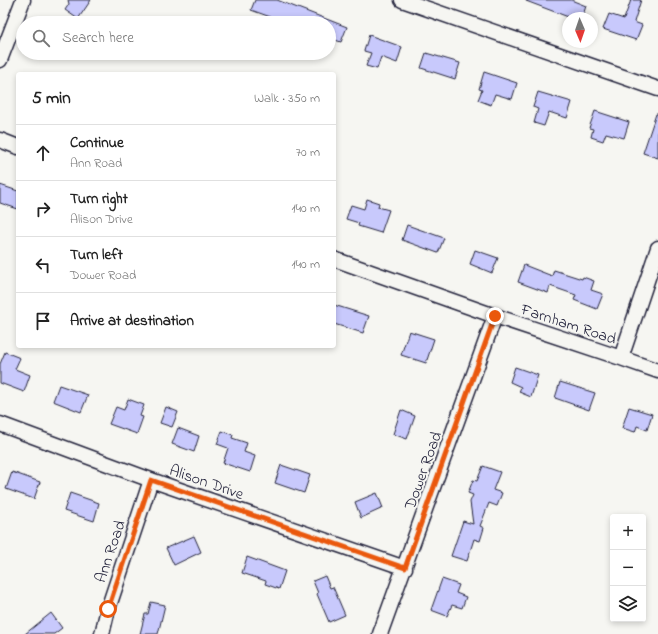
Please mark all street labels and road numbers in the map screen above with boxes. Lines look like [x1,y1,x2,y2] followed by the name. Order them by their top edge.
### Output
[516,298,619,352] street label: Farnham Road
[398,428,449,514] street label: Dower Road
[166,459,248,507] street label: Alison Drive
[89,517,133,586] street label: Ann Road

